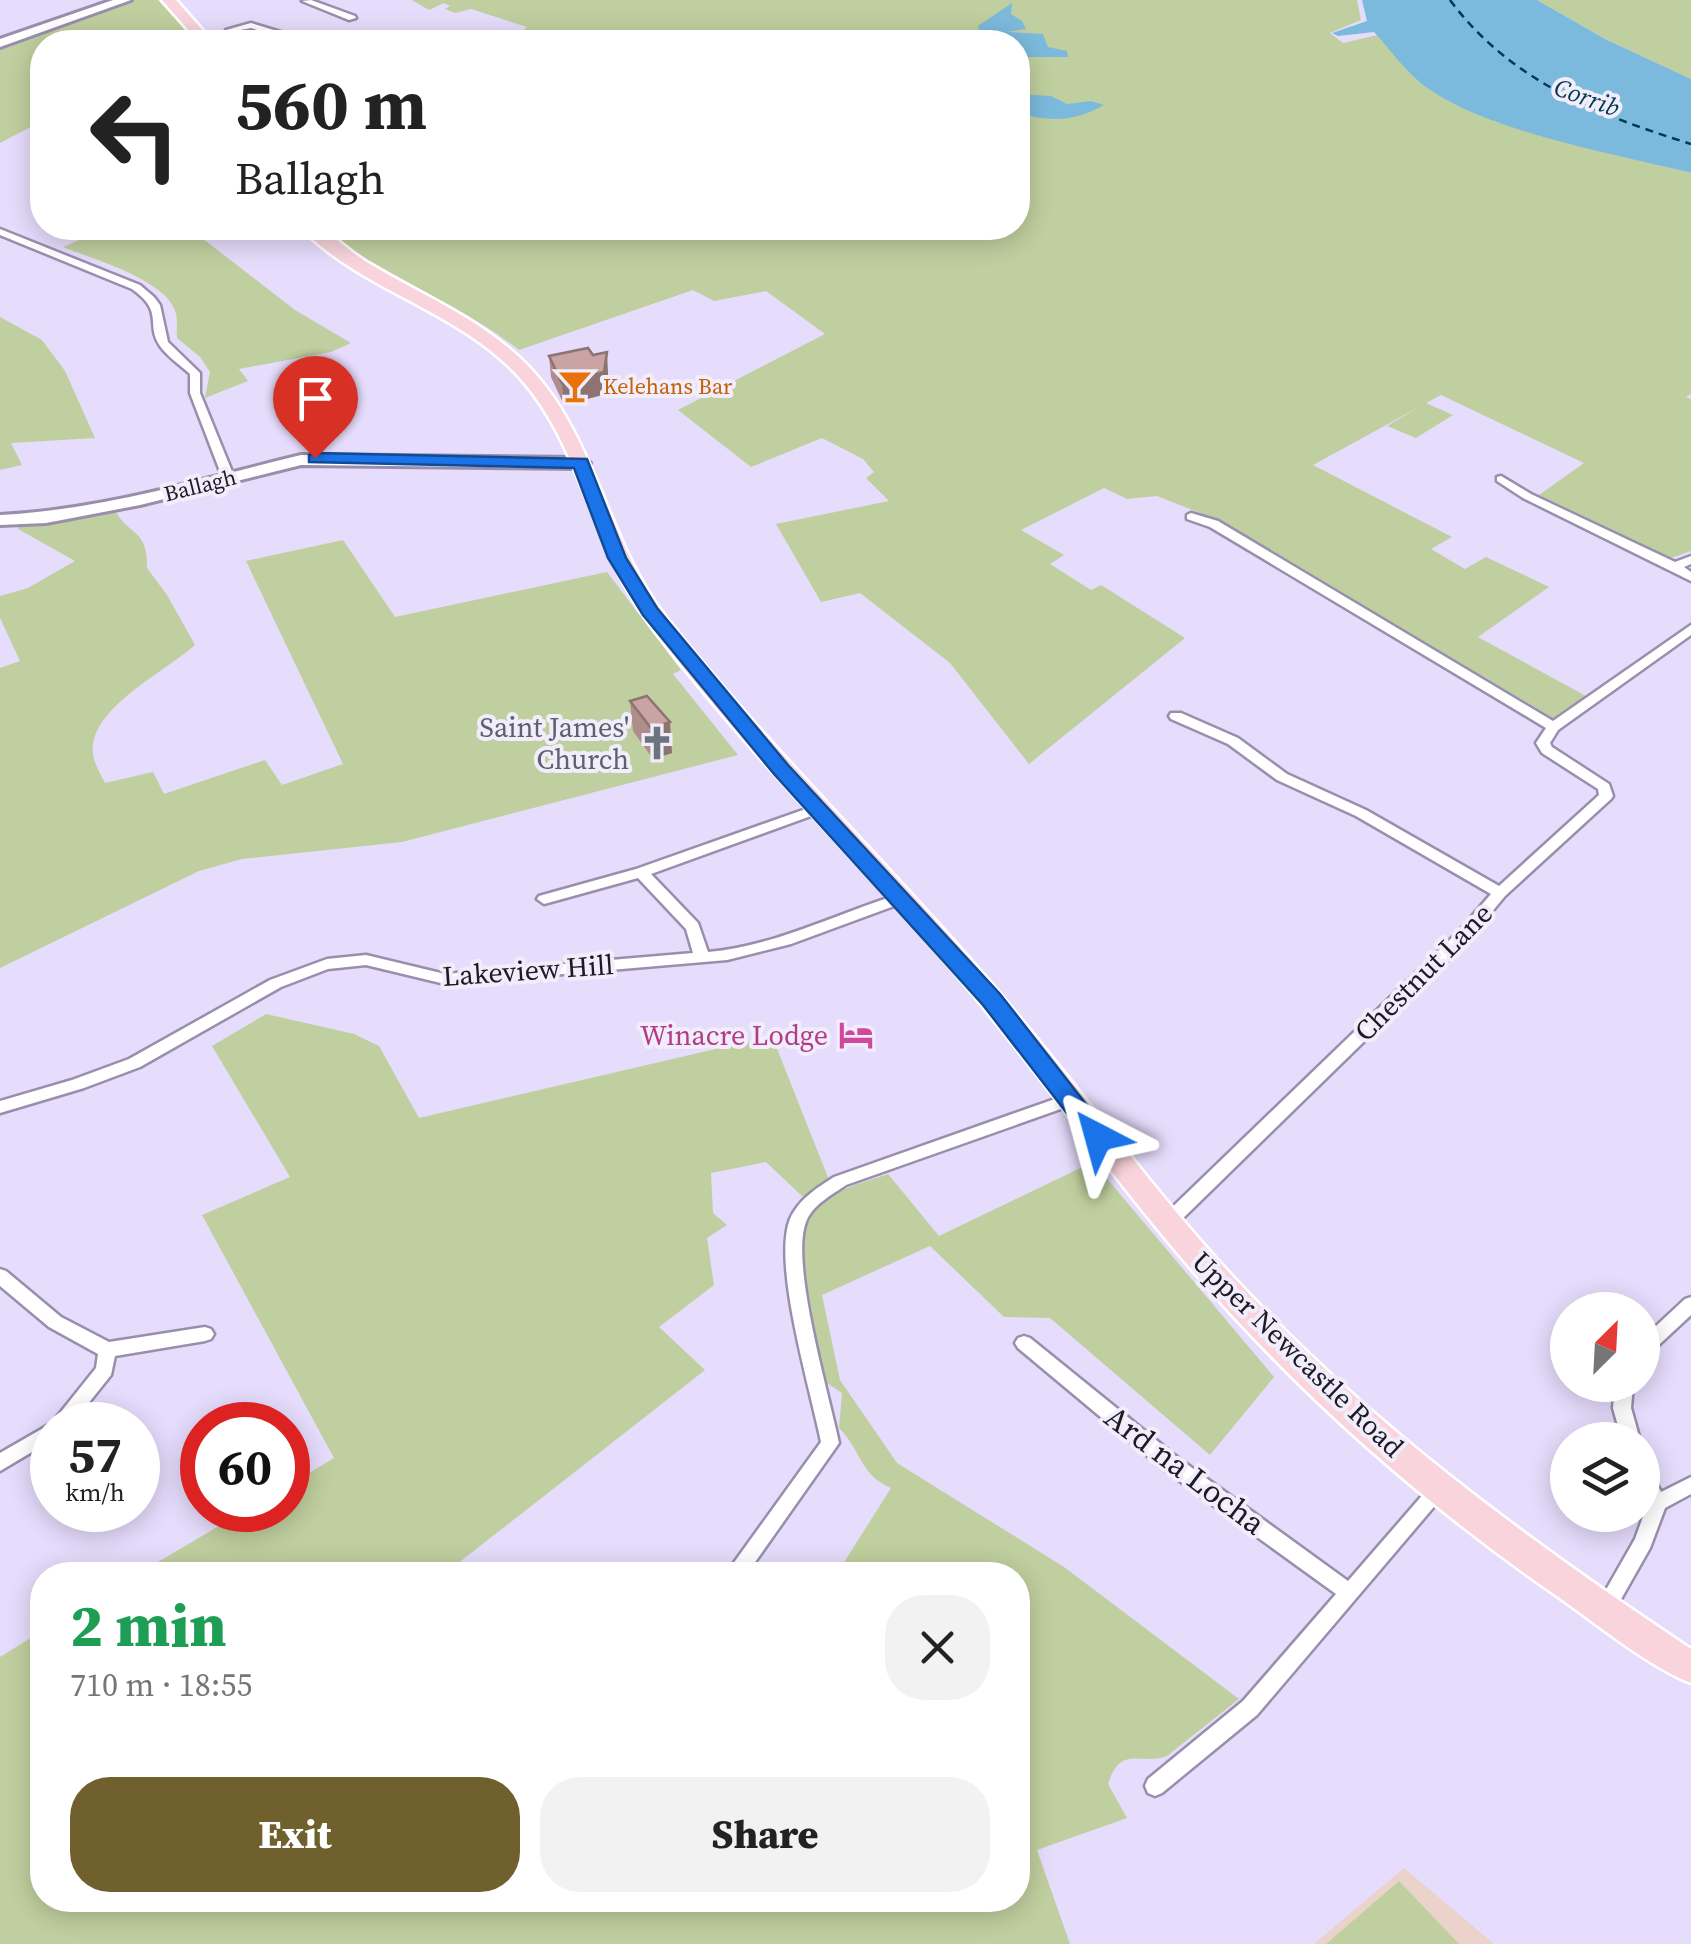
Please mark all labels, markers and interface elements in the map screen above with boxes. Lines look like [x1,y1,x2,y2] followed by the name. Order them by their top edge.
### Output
[235,56,427,152] text: 560 m
[70,70,200,200] icon: left
[1550,70,1624,124] water label: Corrib
[235,147,385,209] text: Ballagh
[273,356,358,459] pin
[556,367,594,405] bar icon: Kelehans Bar
[288,371,343,426] icon: arrive
[603,371,733,401] place label: Kelehans Bar
[161,462,239,508] street label: Ballagh
[480,708,629,778] place label: Saint James' Church
[638,724,676,762] church icon: Saint James' Church
[1346,895,1500,1049] street label: Chestnut Lane
[441,945,615,995] street label: Lakeview Hill
[640,1016,828,1054] place label: Winacre Lodge
[837,1016,875,1054] hotel icon: Winacre Lodge
[1046,1085,1150,1189] position arrow
[1184,1243,1412,1465] street label: Upper Newcastle Road
[1550,1292,1660,1402] north arrow
[1550,1292,1660,1532] map controls
[1096,1395,1275,1545] street label: Ard na Locha
[180,1402,310,1532] speed limit sign: 60
[68,1420,122,1489] text: 57
[1550,1422,1660,1532] button: layers
[65,1475,125,1509] text: km/h
[70,1584,226,1666] text: 2 min
[885,1595,990,1700] button: close
[70,1663,252,1707] text: 710 m · 18:55
[70,1777,520,1892] button: Exit
[540,1777,990,1892] button: Share

